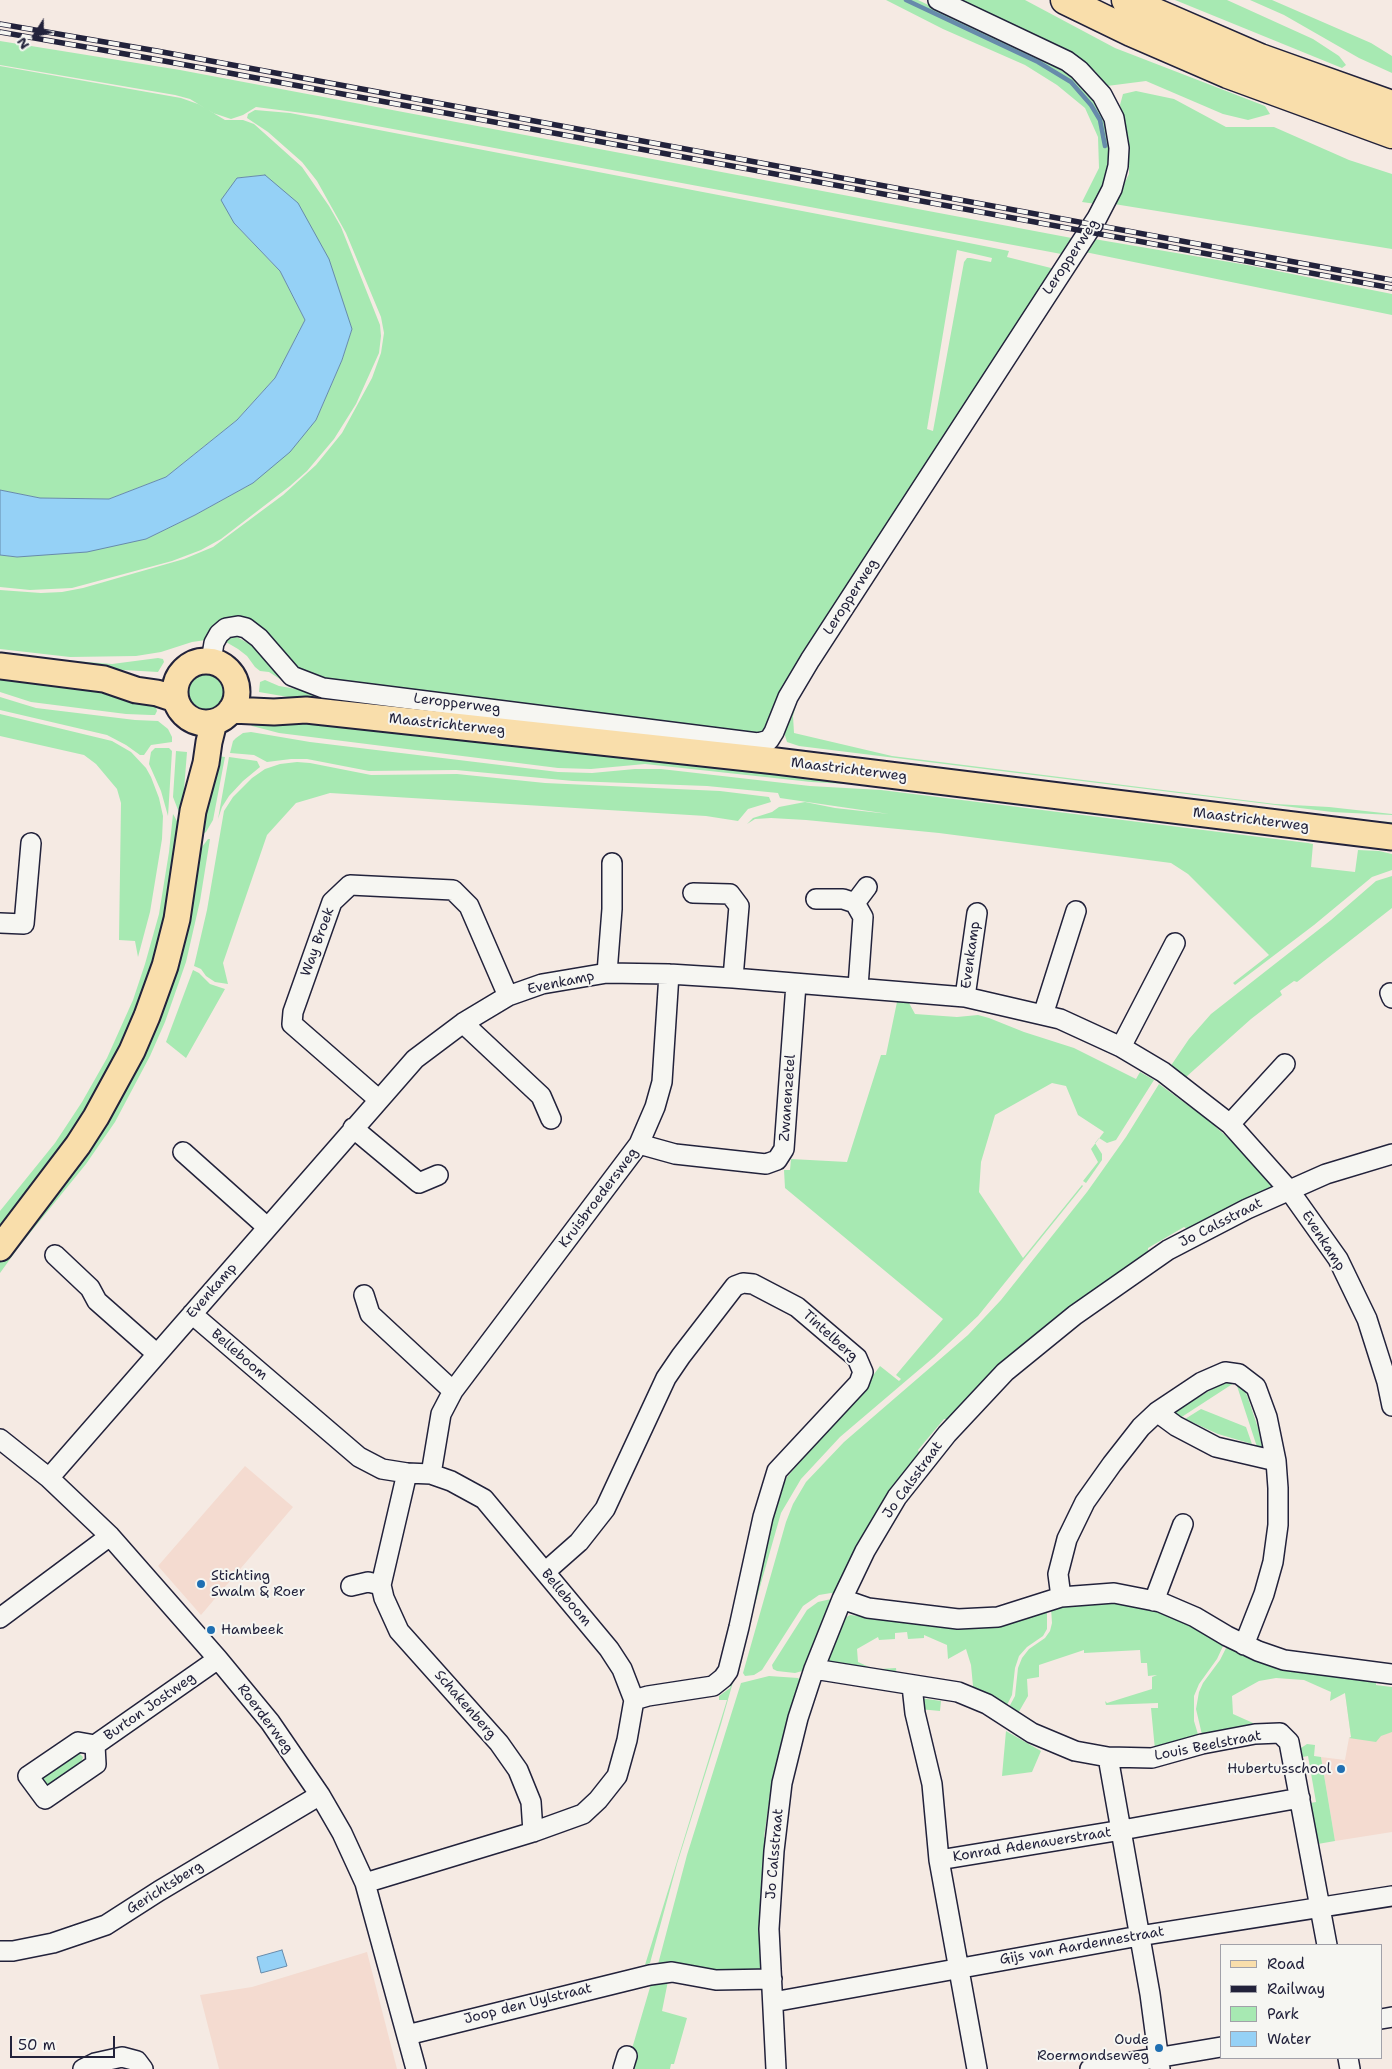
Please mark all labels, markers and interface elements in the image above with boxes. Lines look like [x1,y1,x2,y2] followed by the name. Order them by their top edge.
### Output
[10,10,60,60] north arrow
[12,34,33,53] text: N
[1040,216,1102,298] street label: Leropperweg
[820,556,882,638] street label: Leropperweg
[412,690,502,718] street label: Leropperweg
[388,711,506,739] street label: Maastrichterweg
[790,755,908,785] street label: Maastrichterweg
[1192,805,1310,835] street label: Maastrichterweg
[298,905,338,979] street label: Way Broek
[958,920,984,990] street label: Evenkamp
[526,968,596,998] street label: Evenkamp
[777,1054,799,1142] street label: Zwanenzetel
[556,1145,642,1251] street label: Kruisbroedersweg
[1177,1195,1265,1251] street label: Jo Calsstraat
[1297,1208,1349,1274] street label: Evenkamp
[183,1260,241,1322] street label: Evenkamp
[799,1307,861,1365] street label: Tintelberg
[207,1326,271,1384] street label: Belleboom
[879,1438,947,1522] street label: Jo Calsstraat
[537,1566,595,1630] street label: Belleboom
[211,1568,305,1600] place label: Stichting Swalm & Roer
[195,1578,207,1590] marker: Stichting Swalm & Roer
[221,1622,284,1638] place label: Hambeek
[205,1624,217,1636] marker: Hambeek
[430,1667,500,1743] street label: Schakenberg
[101,1669,199,1745] street label: Burton Jostweg
[233,1681,297,1757] street label: Roerderweg
[1153,1727,1263,1765] street label: Louis Beelstraat
[1227,1761,1331,1777] place label: Hubertusschool
[1335,1763,1347,1775] marker: Hubertusschool
[763,1808,787,1900] street label: Jo Calsstraat
[952,1824,1112,1866] street label: Konrad Adenauerstraat
[124,1858,206,1918] street label: Gerichtsberg
[998,1923,1166,1969] street label: Gijs van Aardennestraat
[1220,1944,1382,2059] legend
[1267,1954,1305,1974] text: Road
[1267,1979,1325,1999] text: Railway
[462,1980,594,2028] street label: Joop den Uylstraat
[1267,2004,1299,2024] text: Park
[12,2026,118,2058] scale bar
[1267,2029,1311,2049] text: Water
[1037,2032,1149,2064] place label: Oude Roermondseweg
[18,2035,56,2055] text: 50 m
[1153,2042,1165,2054] marker: Oude Roermondseweg

